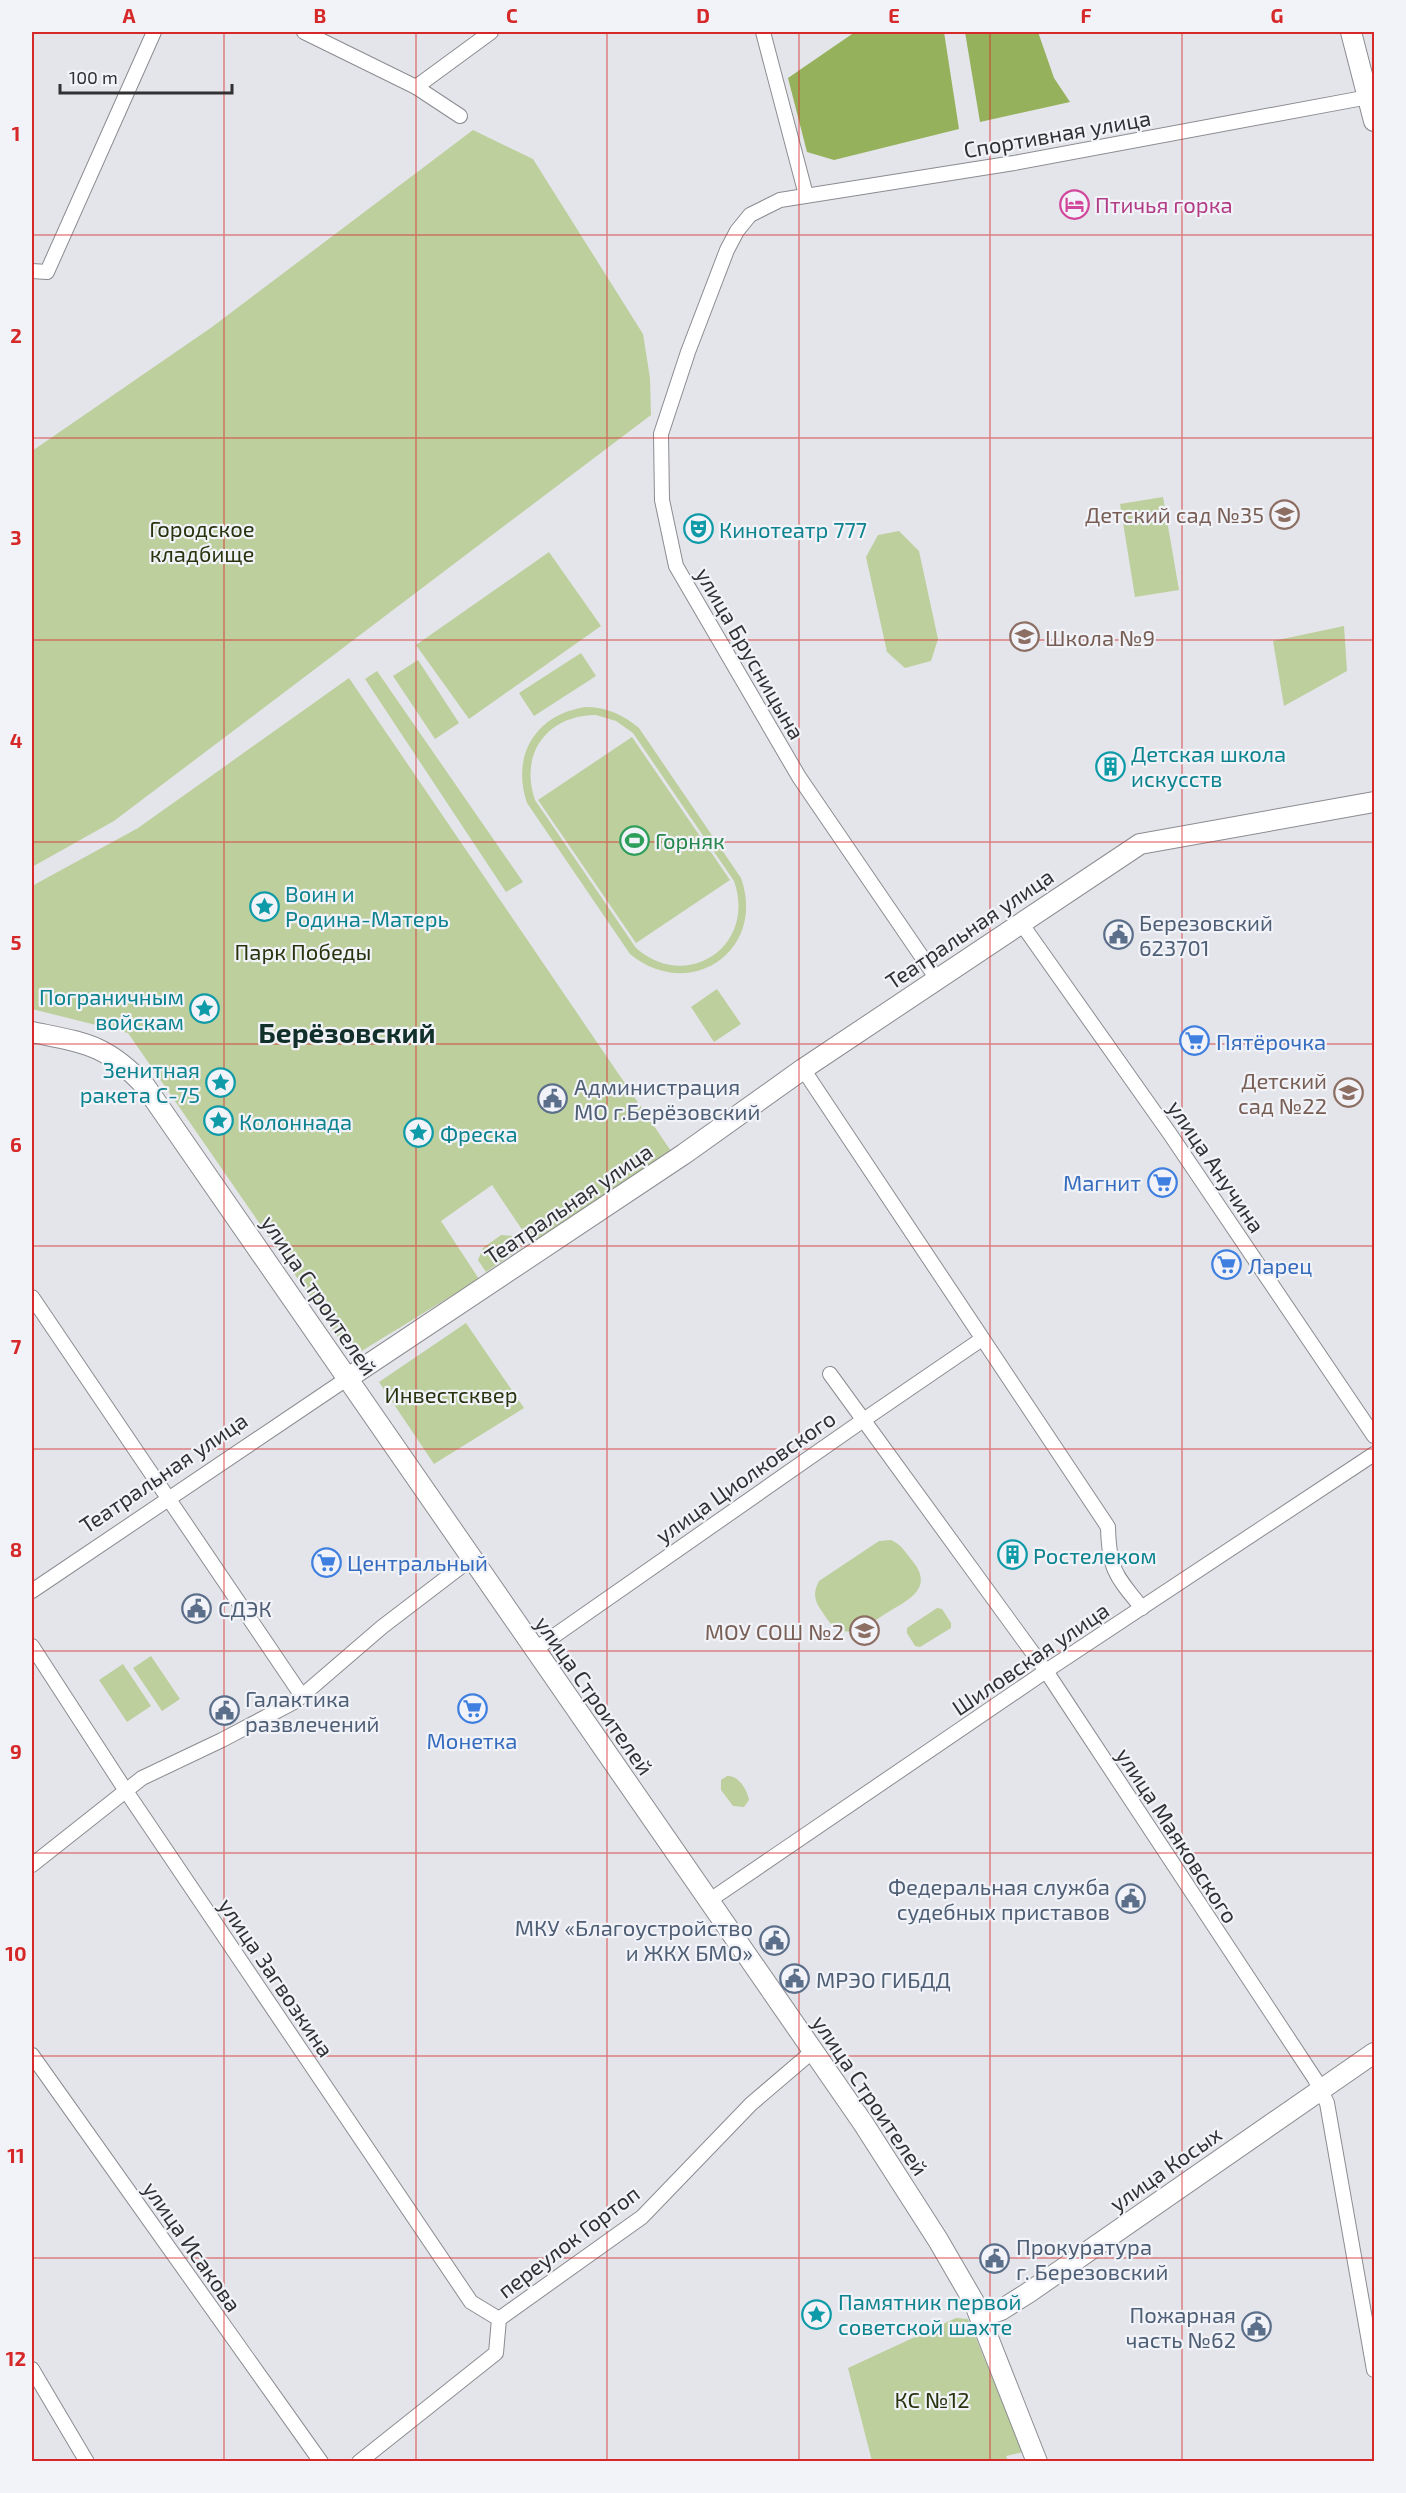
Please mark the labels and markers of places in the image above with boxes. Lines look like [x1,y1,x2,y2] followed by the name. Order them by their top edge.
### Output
[1058,188,1090,220] hotel icon: Птичья горка
[1095,191,1233,217] place label: Птичья горка
[1269,498,1301,530] school or university icon: Детский сад №35
[1085,501,1264,527] place label: Детский сад №35
[682,513,714,545] theatre icon: Кинотеатр 777
[719,516,867,542] place label: Кинотеатр 777
[1008,621,1040,653] school or university icon: Школа №9
[1045,624,1155,650] place label: Школа №9
[1131,740,1286,792] place label: Детская школа искусств
[1094,750,1126,782] building icon: Детская школа искусств
[618,824,650,856] sports icon: Горняк
[655,827,725,853] place label: Горняк
[285,880,449,931] place label: Воин и Родина-Матерь
[248,890,280,922] place icon: Воин и Родина-Матерь
[1139,909,1273,960] place label: Березовский 623701
[1102,919,1134,951] public building icon: Березовский 623701
[39,983,184,1034] place label: Пограничным войскам
[189,993,221,1025] place icon: Пограничным войскам
[1179,1025,1211,1057] supermarket icon: Пятёрочка
[1216,1028,1326,1054] place label: Пятёрочка
[80,1056,200,1107] place label: Зенитная ракета С-75
[205,1066,237,1098] place icon: Зенитная ракета С-75
[1238,1067,1327,1118] place label: Детский сад №22
[574,1073,760,1124] place label: Администрация МО г.Берёзовский
[1332,1077,1364,1109] school or university icon: Детский сад №22
[537,1083,569,1115] public building icon: Администрация МО г.Берёзовский
[202,1105,234,1137] place icon: Колоннада
[239,1108,352,1134] place label: Колоннада
[403,1117,435,1149] place icon: Фреска
[440,1120,518,1146] place label: Фреска
[1146,1166,1178,1198] supermarket icon: Магнит
[1063,1169,1141,1195] place label: Магнит
[1211,1249,1243,1281] supermarket icon: Ларец
[1248,1252,1312,1278] place label: Ларец
[996,1539,1028,1571] building icon: Ростелеком
[1033,1542,1157,1568] place label: Ростелеком
[310,1546,342,1578] supermarket icon: Центральный
[347,1549,488,1575] place label: Центральный
[181,1592,213,1624] public building icon: СДЭК
[218,1595,272,1621] place label: СДЭК
[849,1615,881,1647] school or university icon: МОУ СОШ №2
[705,1618,844,1644] place label: МОУ СОШ №2
[245,1685,380,1736] place label: Галактика развлечений
[456,1692,488,1724] supermarket icon: Монетка
[208,1695,240,1727] public building icon: Галактика развлечений
[427,1727,517,1753] place label: Монетка
[888,1873,1110,1925] place label: Федеральная служба судебных приставов
[1115,1883,1147,1915] public building icon: Федеральная служба судебных приставов
[515,1914,753,1965] place label: МКУ «Благоустройство и ЖКХ БМО»
[758,1924,790,1956] public building icon: МКУ «Благоустройство и ЖКХ БМО»
[779,1963,811,1995] public building icon: МРЭО ГИБДД
[816,1966,951,1992] place label: МРЭО ГИБДД
[1016,2233,1168,2284] place label: Прокуратура г. Березовский
[979,2243,1011,2275] public building icon: Прокуратура г. Березовский
[838,2288,1021,2339] place label: Памятник первой советской шахте
[801,2298,833,2330] place icon: Памятник первой советской шахте
[1126,2301,1236,2352] place label: Пожарная часть №62
[1241,2311,1273,2343] public building icon: Пожарная часть №62

